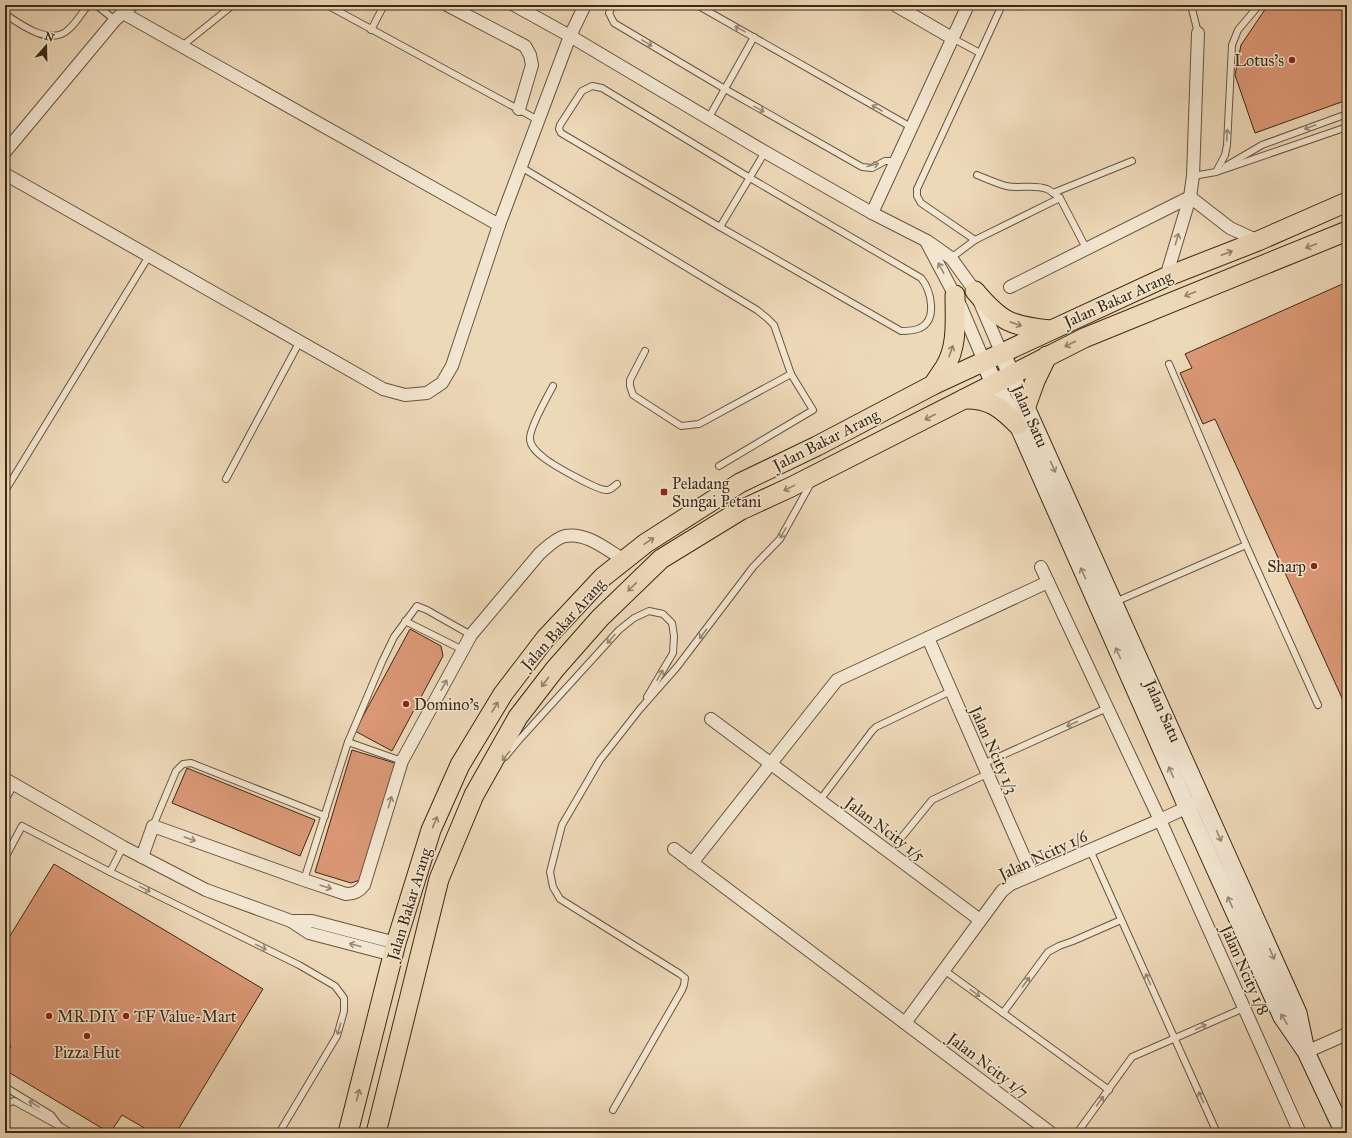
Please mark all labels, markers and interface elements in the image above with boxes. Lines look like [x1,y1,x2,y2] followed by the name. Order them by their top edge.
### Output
[734,25,746,33] one-way arrow
[26,26,66,66] north arrow
[43,29,56,45] text: N
[641,39,653,47] one-way arrow
[1234,51,1284,70] place label: Lotus's
[1287,55,1297,65] marker: Lotus's
[871,103,883,111] one-way arrow
[753,105,765,113] one-way arrow
[1305,124,1317,132] one-way arrow
[1224,129,1231,142] one-way arrow
[867,161,880,169] one-way arrow
[1174,233,1181,246] one-way arrow
[1305,242,1317,250] one-way arrow
[1220,248,1232,256] one-way arrow
[936,262,944,274] one-way arrow
[1059,266,1176,333] street label: Jalan Bakar Arang
[1185,291,1197,299] one-way arrow
[1009,321,1022,328] one-way arrow
[1065,341,1077,349] one-way arrow
[948,345,955,358] one-way arrow
[1006,380,1052,451] street label: Jalan Satu
[768,405,883,477] street label: Jalan Bakar Arang
[924,414,936,421] one-way arrow
[1050,461,1058,473] one-way arrow
[672,474,762,512] place label: Peladang Sungai Petani
[783,485,795,492] one-way arrow
[659,487,669,497] marker: Peladang Sungai Petani
[779,527,787,539] one-way arrow
[644,537,655,545] one-way arrow
[1267,557,1306,576] place label: Sharp
[1309,561,1319,571] marker: Sharp
[1079,568,1087,580] one-way arrow
[516,574,610,676] street label: Jalan Bakar Arang
[627,582,637,591] one-way arrow
[698,629,707,640] one-way arrow
[607,634,616,644] one-way arrow
[1114,647,1122,659] one-way arrow
[657,669,665,681] one-way arrow
[1139,675,1185,746] street label: Jalan Satu
[540,677,549,688] one-way arrow
[441,679,449,691] one-way arrow
[414,695,479,714] place label: Domino's
[401,699,411,709] marker: Domino's
[491,701,499,713] one-way arrow
[964,701,1022,797] street label: Jalan Ncity 1/3
[1066,721,1078,728] one-way arrow
[501,751,510,762] one-way arrow
[1167,766,1174,778] one-way arrow
[839,792,929,866] street label: Jalan Ncity 1/5
[387,796,394,809] one-way arrow
[432,816,439,828] one-way arrow
[994,826,1092,886] street label: Jalan Ncity 1/6
[1216,829,1223,841] one-way arrow
[184,836,196,844] one-way arrow
[382,845,436,965] street label: Jalan Bakar Arang
[320,884,332,892] one-way arrow
[139,886,151,893] one-way arrow
[1225,896,1233,908] one-way arrow
[1215,920,1273,1018] street label: Jalan Ncity 1/8
[349,941,362,948] one-way arrow
[255,944,267,951] one-way arrow
[1269,948,1276,960] one-way arrow
[1144,973,1151,985] one-way arrow
[1022,976,1030,987] one-way arrow
[970,989,981,997] one-way arrow
[57,1007,119,1026] place label: MR.DIY
[134,1007,237,1026] place label: TF Value-Mart
[44,1011,54,1021] marker: MR.DIY
[121,1011,131,1021] marker: TF Value-Mart
[1280,1014,1288,1025] one-way arrow
[335,1022,342,1035] one-way arrow
[1194,1022,1206,1030] one-way arrow
[942,1027,1032,1102] street label: Jalan Ncity 1/7
[82,1031,92,1041] marker: Pizza Hut
[54,1043,121,1062] place label: Pizza Hut
[355,1089,362,1102] one-way arrow
[1197,1092,1204,1104] one-way arrow
[1096,1096,1104,1107] one-way arrow
[28,1100,40,1108] one-way arrow

